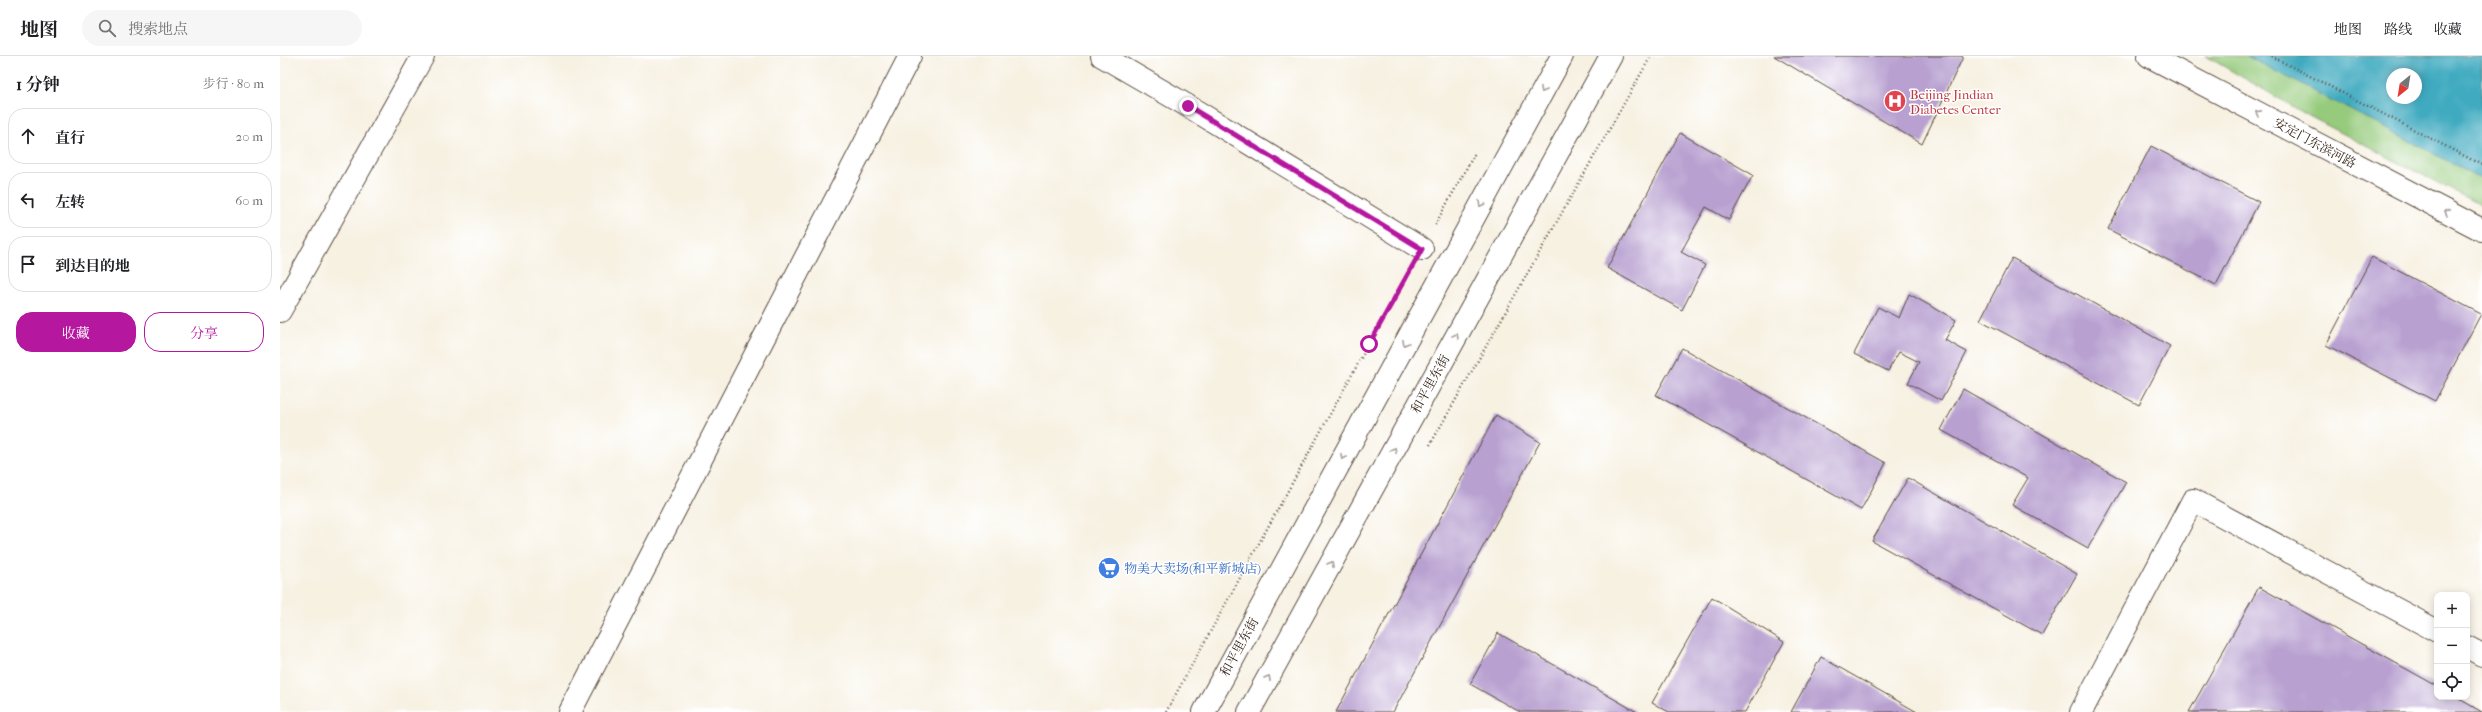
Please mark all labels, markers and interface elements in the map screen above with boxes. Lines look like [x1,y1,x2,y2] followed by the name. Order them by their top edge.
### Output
[82,10,362,46] search box
[96,17,118,39] icon: search
[20,19,58,41] text: 地图
[128,20,188,38] text: 搜索地点
[2334,21,2362,38] text: 地图
[2384,21,2412,38] text: 路线
[2434,21,2462,38] text: 收藏
[2386,68,2422,104] north arrow
[16,74,60,94] text: 1 分钟
[202,76,264,91] text: 步行 · 80 m
[1540,86,1548,93] one-way arrow
[1910,87,2001,117] place label: Beijing Jindian Diabetes Center
[1882,88,1908,114] hospital icon: Beijing Jindian Diabetes Center
[1179,97,1197,115] route end
[2255,110,2262,118] one-way arrow
[2271,115,2359,171] street label: 安定门东滨河路
[17,125,39,147] icon: ahead
[55,129,85,147] text: 直行
[236,129,263,144] text: 20 m
[17,189,39,211] icon: left
[55,193,85,211] text: 左转
[235,193,263,208] text: 60 m
[1478,200,1485,208] one-way arrow
[2444,210,2452,217] one-way arrow
[17,253,39,275] icon: arrive
[55,257,130,275] text: 到达目的地
[16,312,136,352] button: 收藏
[144,312,264,352] button: 分享
[1452,333,1459,340] one-way arrow
[1360,335,1378,353] route start
[1403,339,1410,346] one-way arrow
[1408,352,1452,416] street label: 和平里东街
[1389,447,1396,454] one-way arrow
[1340,453,1348,460] one-way arrow
[1096,555,1122,581] supermarket icon: 物美大卖场(和平新城店)
[1124,561,1261,576] place label: 物美大卖场(和平新城店)
[1326,561,1333,568] one-way arrow
[2434,592,2470,700] map controls
[2434,592,2470,628] button: +
[1217,615,1261,679] street label: 和平里东街
[2434,628,2470,664] button: −
[2434,664,2470,700] button: locate
[1263,675,1271,682] one-way arrow

